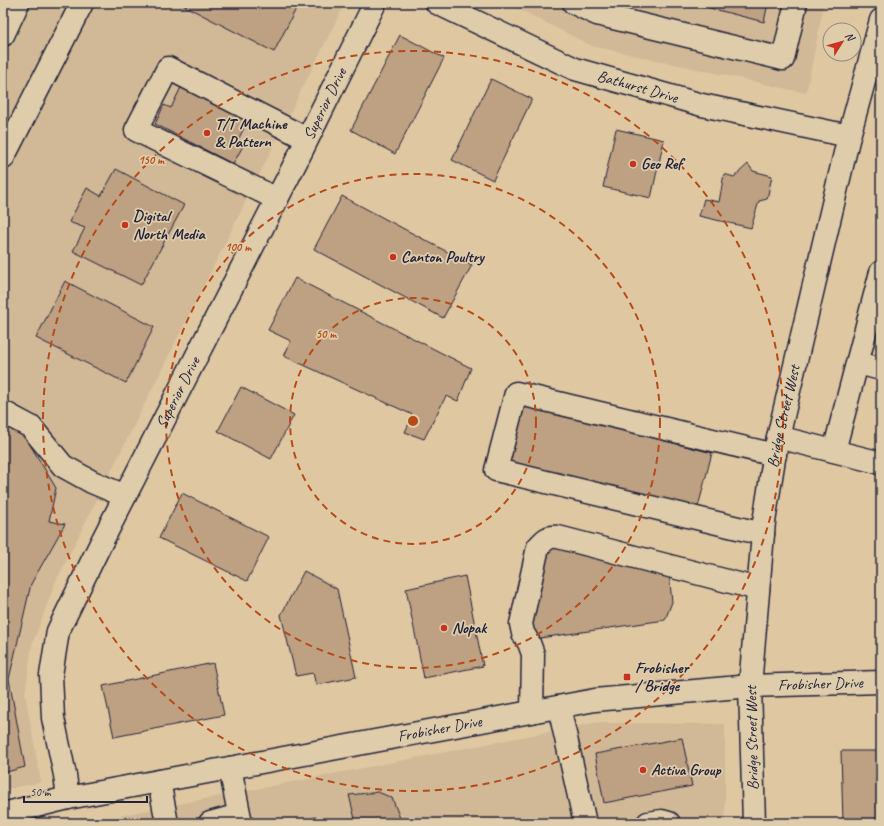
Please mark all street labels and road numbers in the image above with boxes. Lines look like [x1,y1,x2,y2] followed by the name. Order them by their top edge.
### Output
[299,63,352,143] street label: Superior Drive
[595,66,682,108] street label: Bathurst Drive
[151,352,205,432] street label: Superior Drive
[763,362,805,469] street label: Bridge Street West
[778,673,865,695] street label: Frobisher Drive
[741,684,763,790] street label: Bridge Street West
[396,711,485,746] street label: Frobisher Drive

